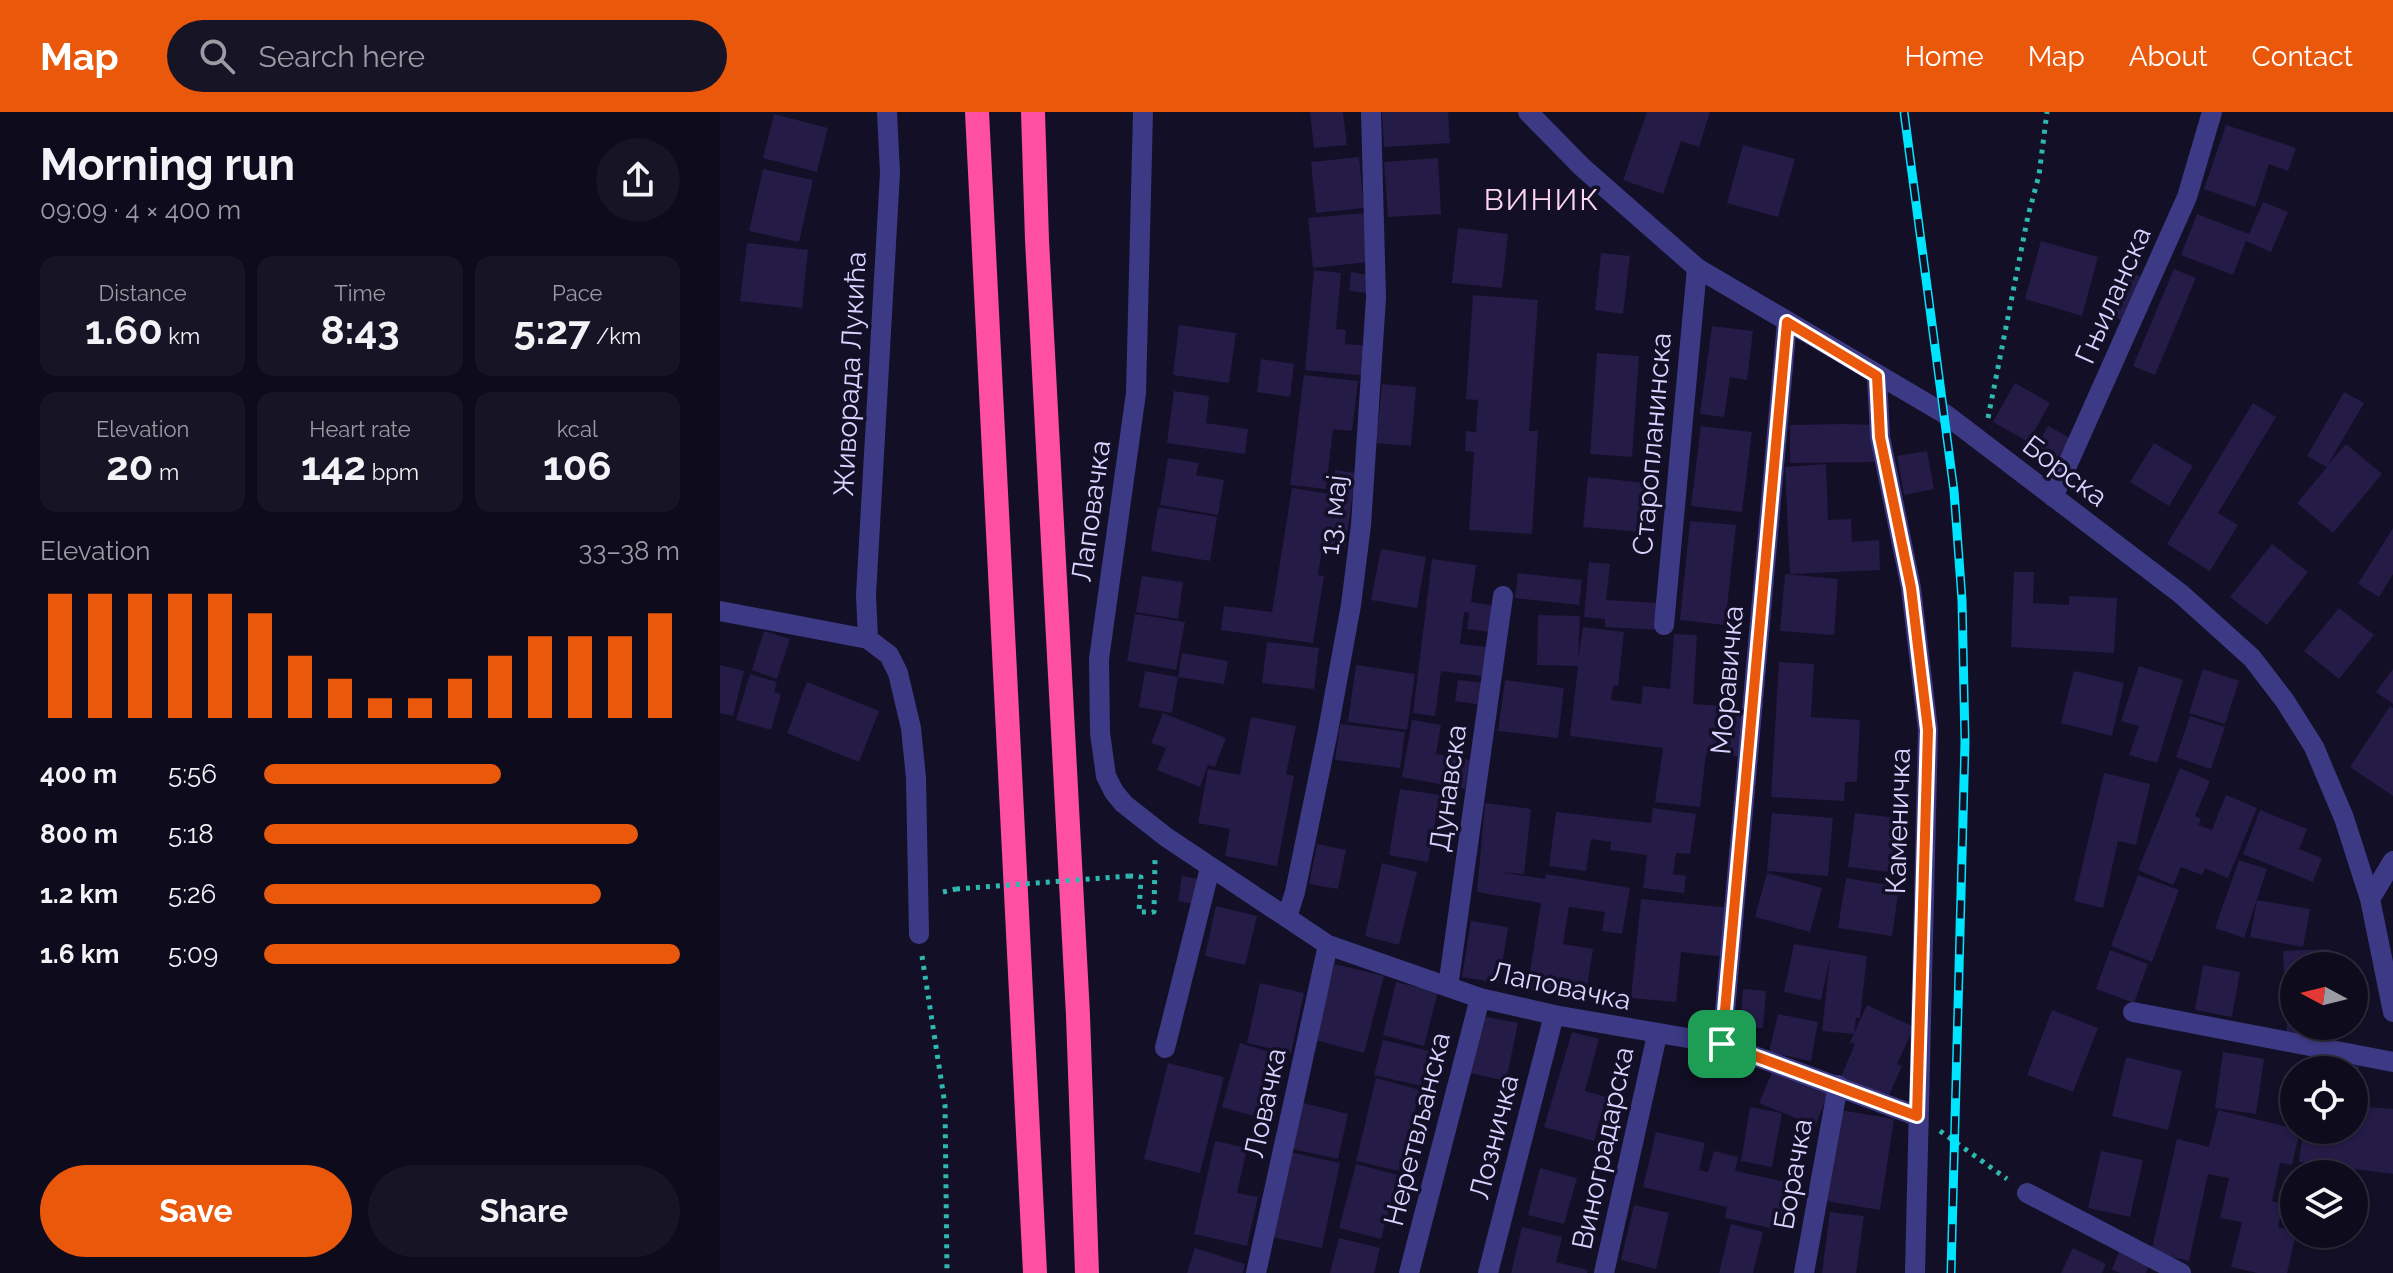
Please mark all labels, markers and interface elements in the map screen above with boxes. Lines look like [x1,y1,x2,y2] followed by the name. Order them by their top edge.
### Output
[167,20,727,92] search box
[40,34,119,79] text: Map
[195,34,239,78] icon: search
[259,39,425,74] text: Search here
[1904,40,1984,73] text: Home
[2028,40,2085,73] text: Map
[2129,40,2208,73] text: About
[2252,40,2353,73] text: Contact
[596,138,680,222] button: share
[40,139,295,190] text: Morning run
[1484,182,1600,217] district label: ВИНИК
[40,195,241,225] text: 09:09 · 4 × 400 m
[2068,221,2158,369] street label: Гњиланска
[827,251,873,497] street label: Живорада Лукића
[99,280,187,306] text: Distance
[334,280,386,306] text: Time
[552,280,603,306] text: Pace
[85,306,163,353] text: 1.60
[320,306,400,353] text: 8:43
[513,306,590,353] text: 5:27
[163,323,200,349] text: km
[590,323,641,349] text: /km
[1626,331,1678,557] street label: Старопланинска
[96,416,189,442] text: Elevation
[309,416,411,442] text: Heart rate
[557,416,598,442] text: kcal
[2016,429,2114,513] street label: Борска
[1065,438,1117,584] street label: Лаповачка
[106,442,153,489] text: 20
[301,442,366,489] text: 142
[543,442,612,489] text: 106
[153,459,179,485] text: m
[366,459,419,485] text: bpm
[1312,473,1354,557] street label: 13. мај
[40,536,150,566] text: Elevation
[579,536,680,566] text: 33–38 m
[1704,604,1750,756] street label: Моравичка
[1423,722,1473,854] street label: Дунавска
[1879,747,1917,895] street label: Каменичка
[40,759,117,789] text: 400 m
[168,759,217,789] text: 5:56
[40,819,118,849] text: 800 m
[168,819,214,849] text: 5:18
[40,879,118,909] text: 1.2 km
[168,879,216,909] text: 5:26
[40,939,119,969] text: 1.6 km
[168,939,218,969] text: 5:09
[2280,952,2368,1040] north arrow
[2280,952,2368,1248] map controls
[1488,955,1634,1017] street label: Лаповачка
[1688,1010,1756,1078] pin
[1700,1022,1744,1066] icon: arrive
[1377,1029,1457,1229] street label: Неретвљанска
[1565,1044,1641,1252] street label: Виноградарска
[1237,1045,1293,1161] street label: Ловачка
[2280,1056,2368,1144] button: locate
[1463,1071,1525,1203] street label: Лозничка
[1767,1116,1819,1232] street label: Борачка
[2280,1160,2368,1248] button: layers
[40,1165,352,1257] button: Save
[368,1165,680,1257] button: Share

